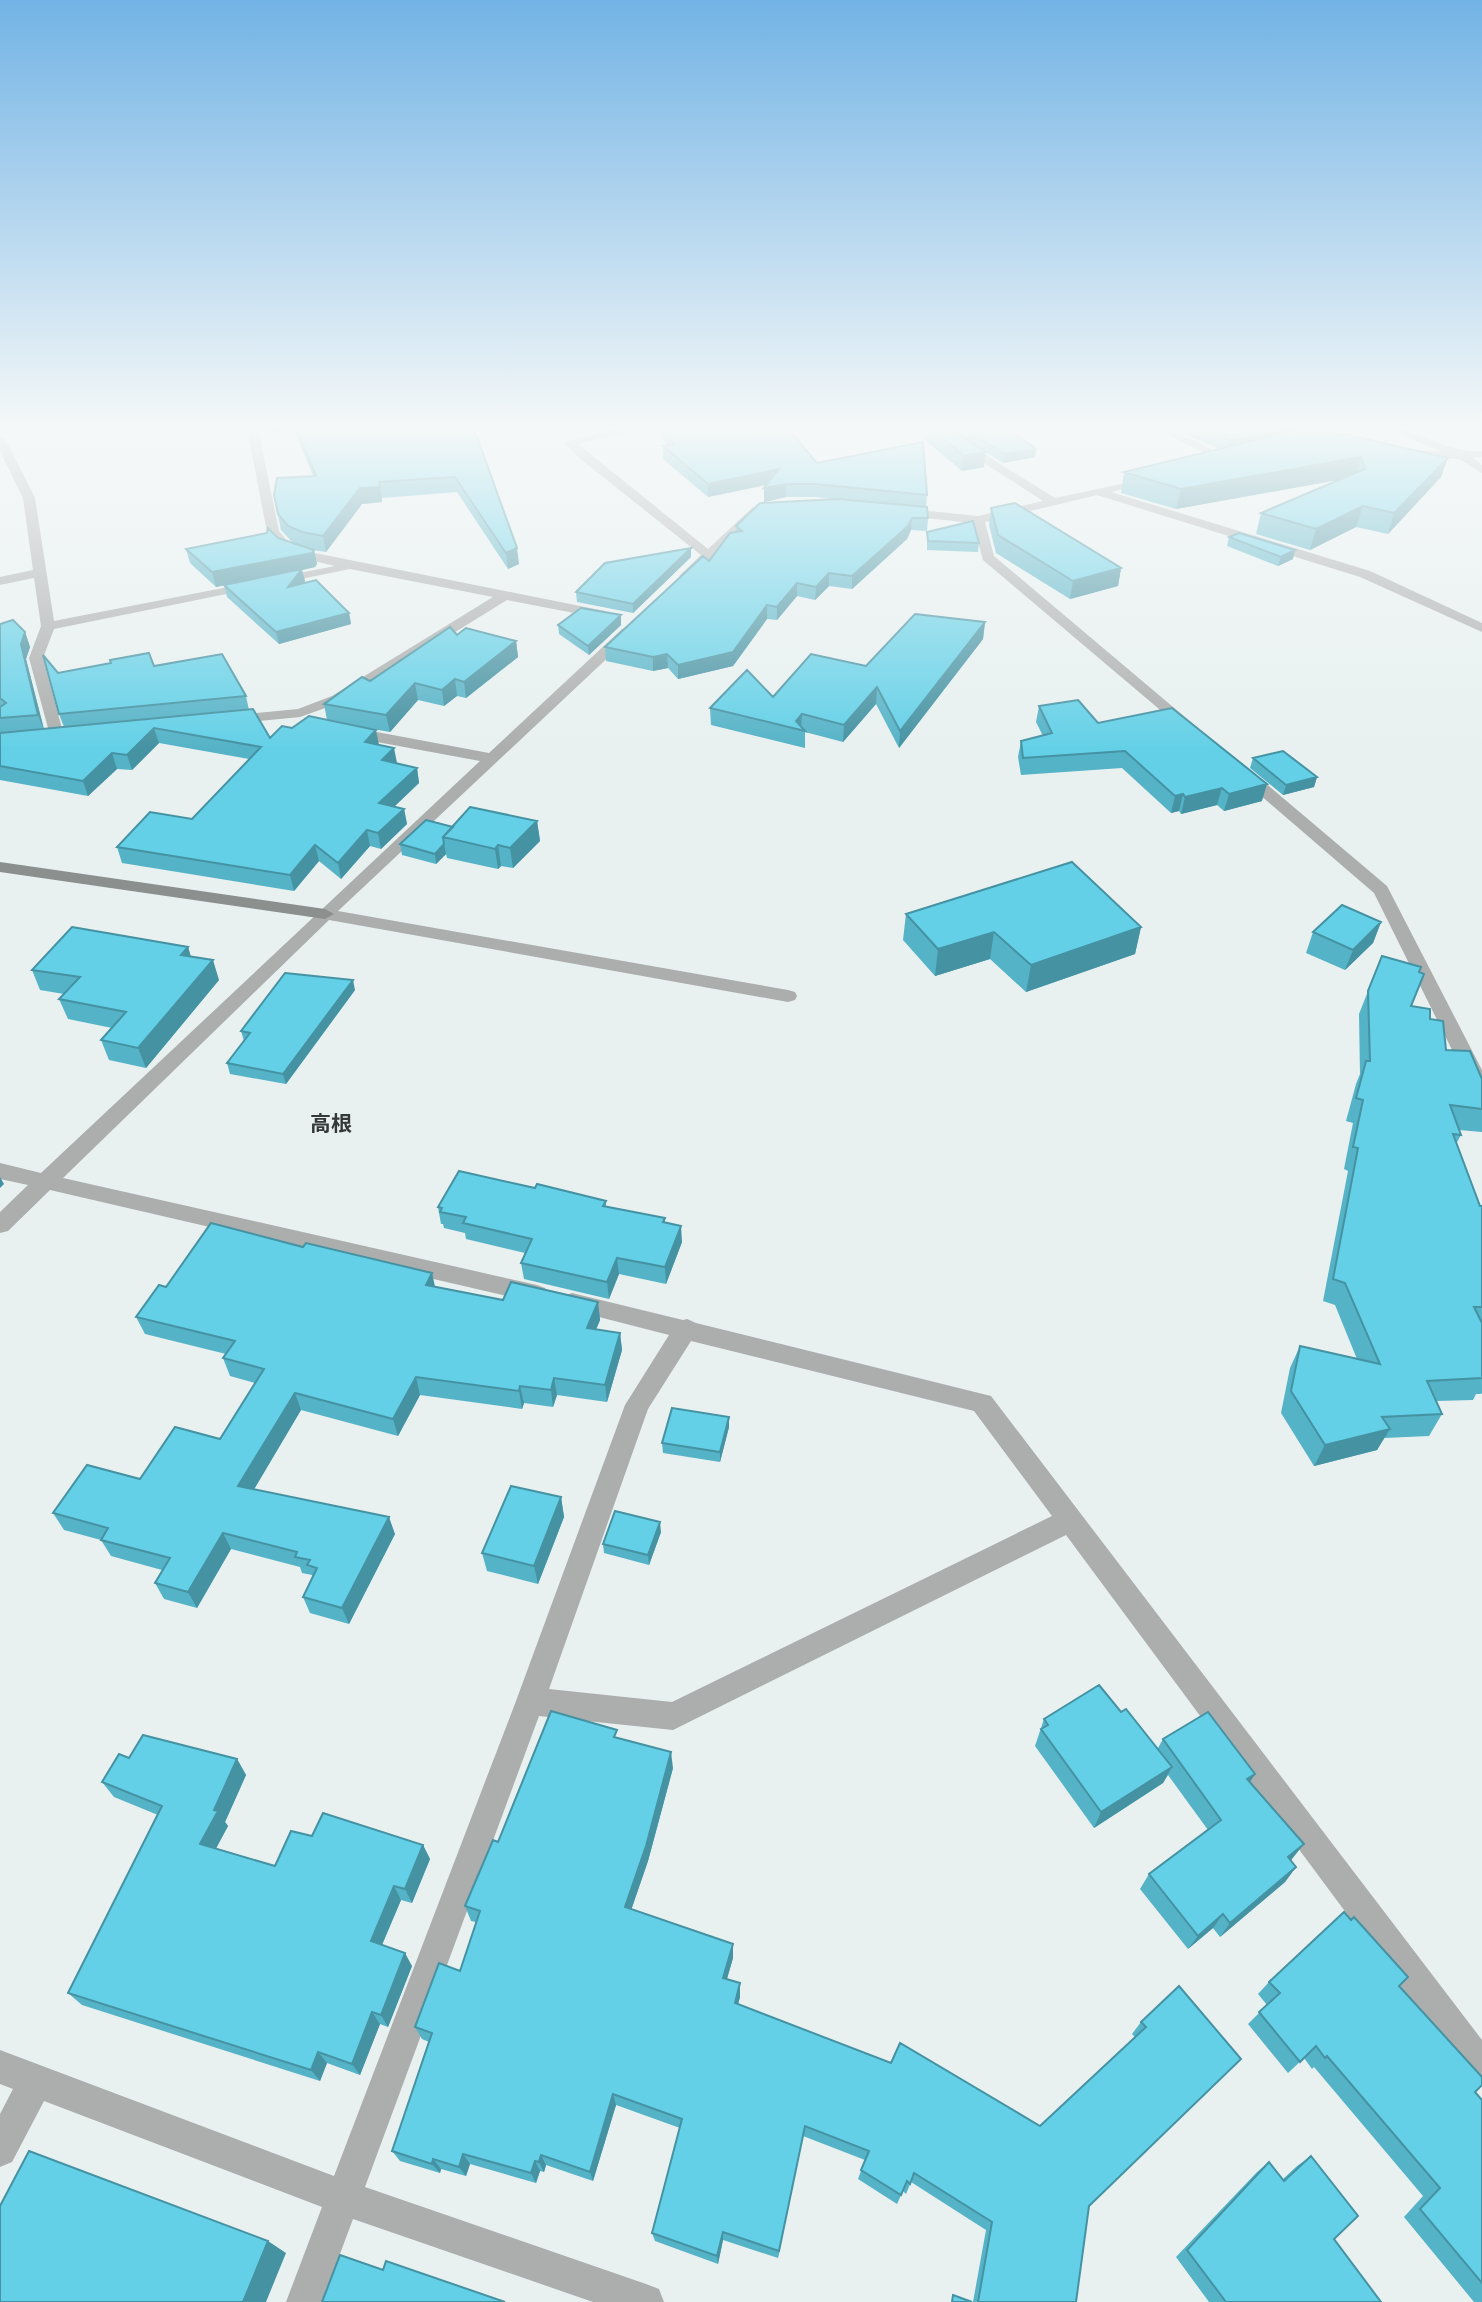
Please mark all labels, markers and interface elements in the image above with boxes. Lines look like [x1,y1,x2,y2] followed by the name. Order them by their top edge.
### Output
[310,1107,352,1137] district label: 高根

